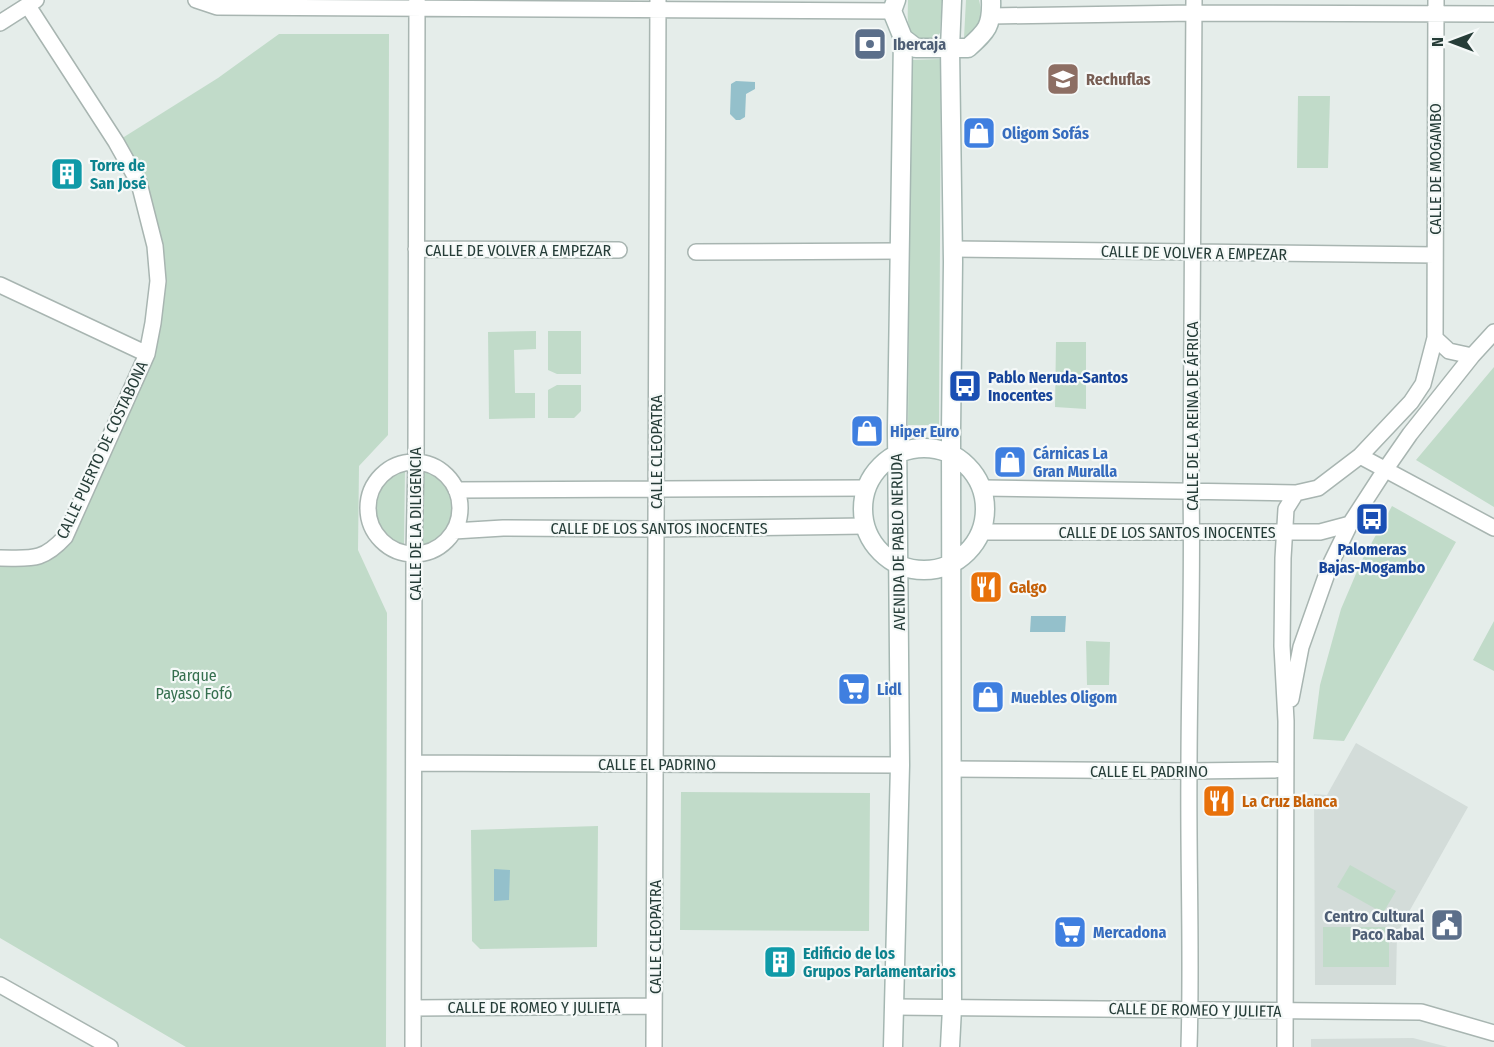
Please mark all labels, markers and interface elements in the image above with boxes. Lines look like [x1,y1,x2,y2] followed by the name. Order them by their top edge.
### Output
[1422,12,1482,72] north arrow
[852,26,888,62] bank icon: Ibercaja
[893,35,946,54] place label: Ibercaja
[1428,37,1447,47] text: N
[1045,61,1081,97] school or university icon: Rechuflas
[1086,70,1151,89] place label: Rechuflas
[1426,103,1445,235] street label: CALLE DE MOGAMBO
[961,115,997,151] shop icon: Oligom Sofás
[1002,124,1089,143] place label: Oligom Sofás
[49,156,85,192] building icon: Torre de San José
[90,156,146,193] place label: Torre de San José
[425,241,611,260] street label: CALLE DE VOLVER A EMPEZAR
[1101,242,1288,264] street label: CALLE DE VOLVER A EMPEZAR
[1183,321,1202,511] street label: CALLE DE LA REINA DE ÁFRICA
[52,357,152,542] street label: CALLE PUERTO DE COSTABONA
[947,368,983,404] bus stop icon: Pablo Neruda-Santos Inocentes
[988,368,1128,405] place label: Pablo Neruda-Santos Inocentes
[647,394,666,509] street label: CALLE CLEOPATRA
[849,413,885,449] shop icon: Hiper Euro
[890,422,960,441] place label: Hiper Euro
[992,444,1028,480] shop icon: Cárnicas La Gran Muralla
[1033,444,1117,481] place label: Cárnicas La Gran Muralla
[406,447,425,601] street label: CALLE DE LA DILIGENCIA
[887,453,909,631] street label: AVENIDA DE PABLO NERUDA
[1354,501,1390,537] bus stop icon: Palomeras Bajas-Mogambo
[550,519,768,538] street label: CALLE DE LOS SANTOS INOCENTES
[1058,523,1276,542] street label: CALLE DE LOS SANTOS INOCENTES
[1319,540,1426,577] place label: Palomeras Bajas-Mogambo
[968,569,1004,605] restaurant icon: Galgo
[1009,578,1047,597] place label: Galgo
[156,666,232,703] park label: Parque Payaso Fofó
[836,671,872,707] supermarket icon: Lidl
[970,679,1006,715] shop icon: Muebles Oligom
[877,680,902,699] place label: Lidl
[1011,688,1117,707] place label: Muebles Oligom
[598,755,716,774] street label: CALLE EL PADRINO
[1090,762,1208,781] street label: CALLE EL PADRINO
[1201,783,1237,819] restaurant icon: La Cruz Blanca
[1242,792,1337,811] place label: La Cruz Blanca
[646,879,665,994] street label: CALLE CLEOPATRA
[1324,907,1425,944] place label: Centro Cultural Paco Rabal
[1429,907,1465,943] public building icon: Centro Cultural Paco Rabal
[1052,914,1088,950] supermarket icon: Mercadona
[1093,923,1166,942] place label: Mercadona
[762,944,798,980] building icon: Edificio de los Grupos Parlamentarios
[803,944,956,981] place label: Edificio de los Grupos Parlamentarios
[448,998,621,1017] street label: CALLE DE ROMEO Y JULIETA
[1108,999,1282,1021] street label: CALLE DE ROMEO Y JULIETA

